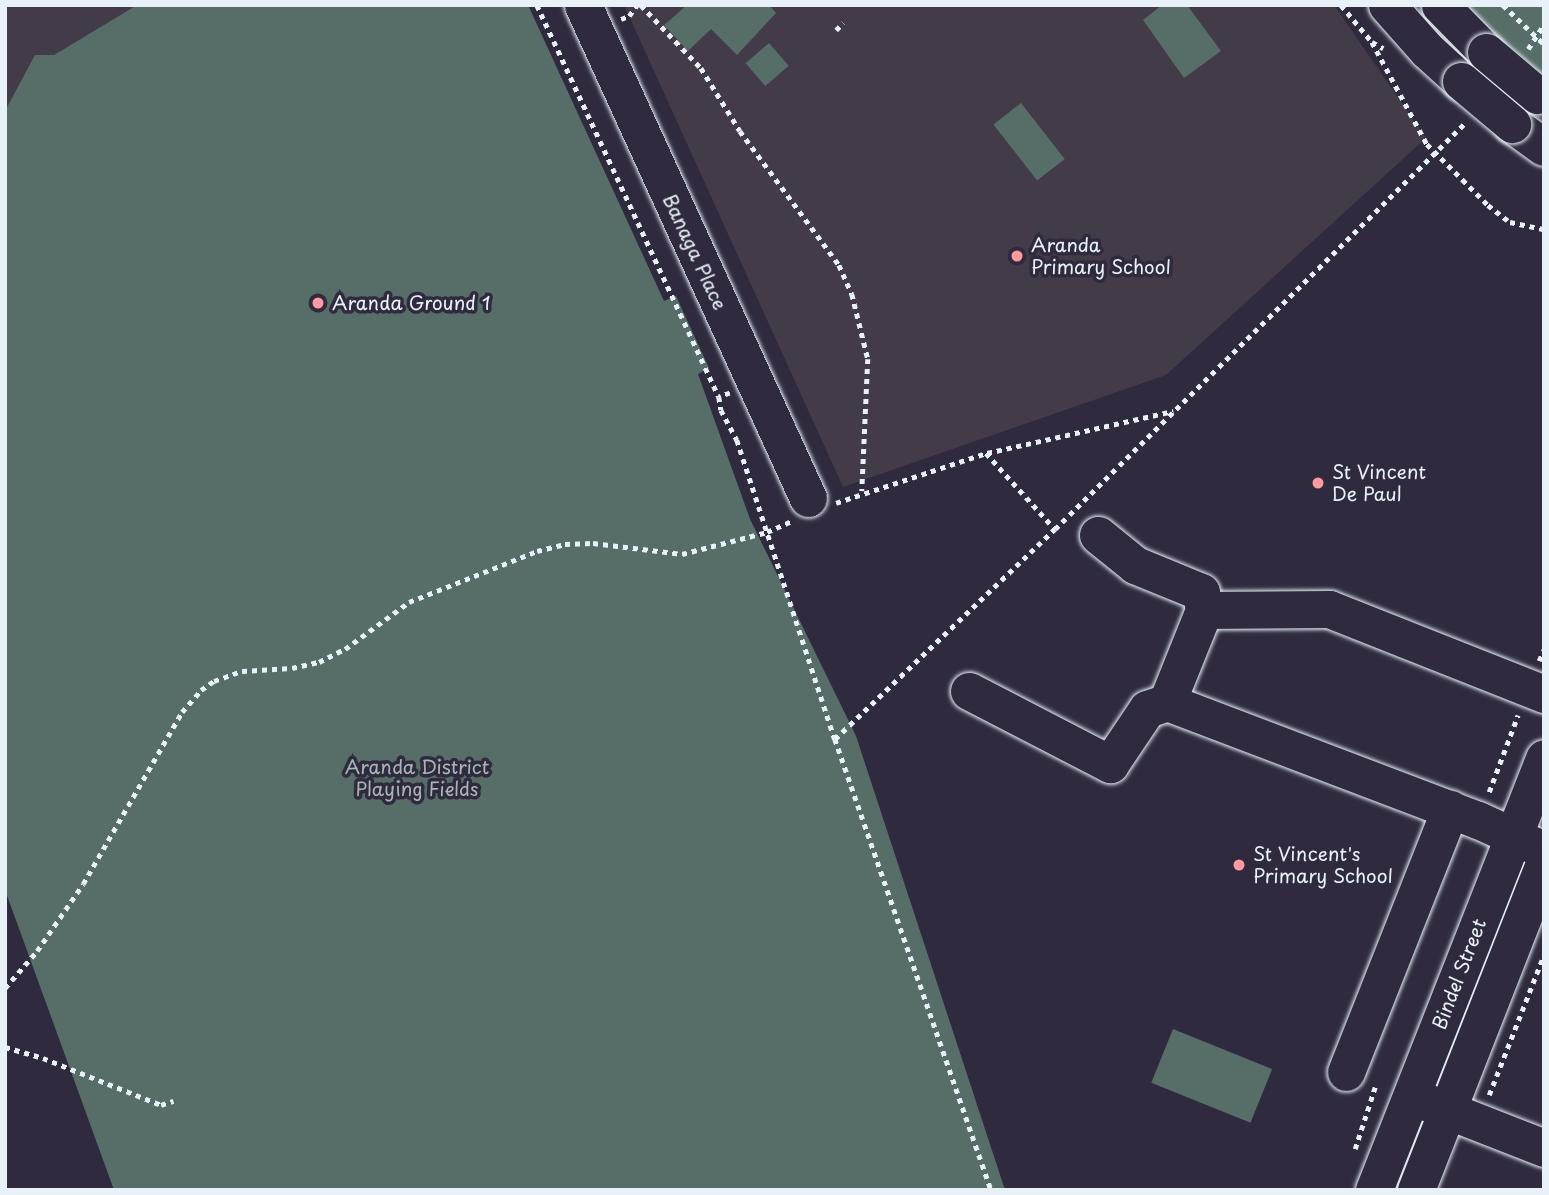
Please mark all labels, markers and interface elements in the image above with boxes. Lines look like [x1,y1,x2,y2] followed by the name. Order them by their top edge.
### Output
[658,190,732,314] street label: Banaga Place
[1031,234,1171,278] place label: Aranda Primary School
[1009,248,1025,264] marker: Aranda Primary School
[332,292,490,314] place label: Aranda Ground 1
[310,295,326,311] marker: Aranda Ground 1
[1332,461,1426,505] place label: St Vincent De Paul
[1310,475,1326,491] marker: St Vincent De Paul
[345,756,489,800] park label: Aranda District Playing Fields
[1253,843,1393,887] place label: St Vincent's Primary School
[1231,857,1247,873] marker: St Vincent's Primary School
[1427,915,1491,1033] street label: Bindel Street

